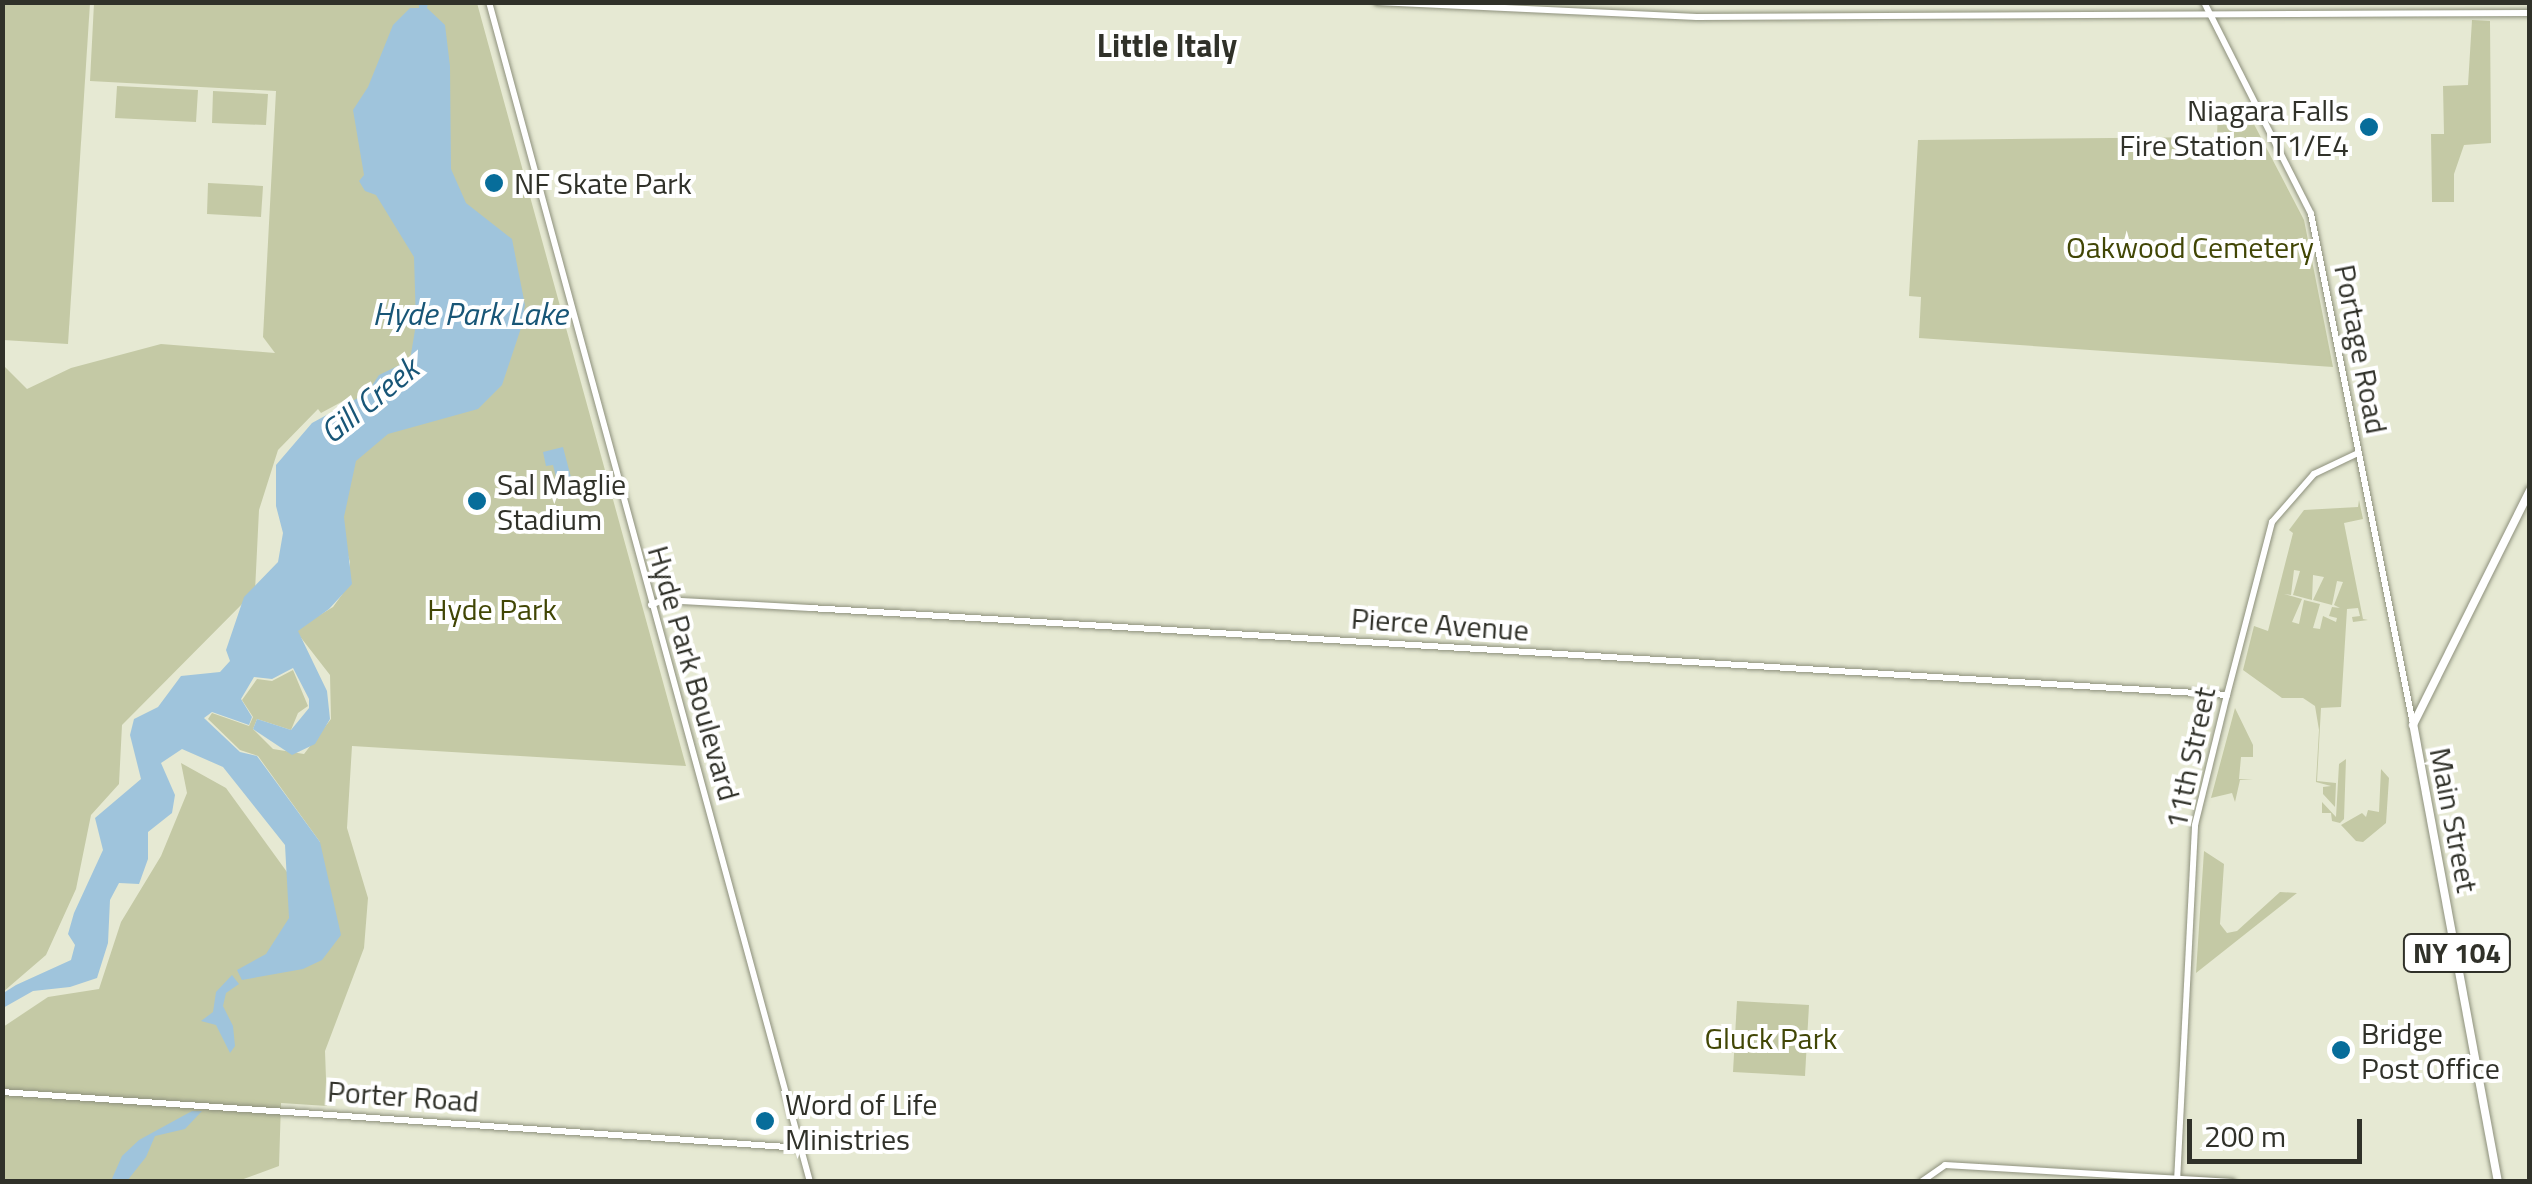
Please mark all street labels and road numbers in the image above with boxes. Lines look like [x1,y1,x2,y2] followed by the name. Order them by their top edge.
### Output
[2327,261,2395,437] street label: Portage Road
[640,541,748,805] street label: Hyde Park Boulevard
[1350,600,1530,648] street label: Pierce Avenue
[2157,684,2223,832] street label: 11th Street
[2422,744,2486,896] street label: Main Street
[2402,930,2512,976] road number: NY 104
[326,1073,480,1119] street label: Porter Road

